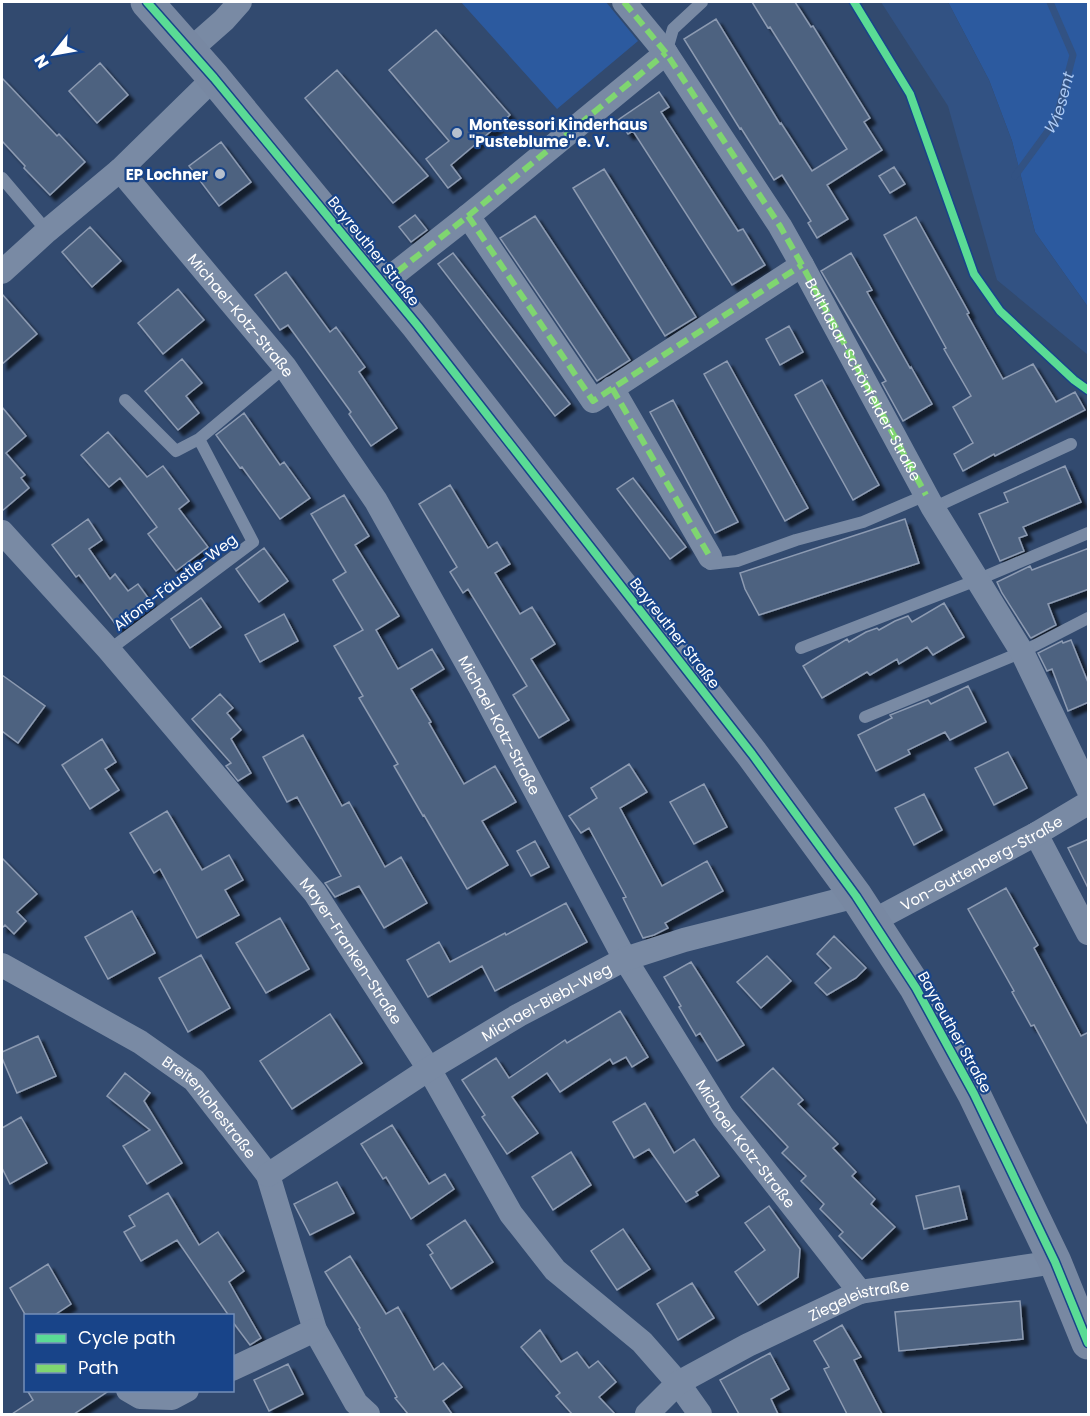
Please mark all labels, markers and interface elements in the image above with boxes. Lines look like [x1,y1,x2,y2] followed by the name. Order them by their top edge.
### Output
[24,24,84,84] north arrow
[29,50,55,73] text: N
[1038,68,1080,138] water label: Wiesent
[469,114,648,152] place label: Montessori Kinderhaus "Pusteblume" e. V.
[450,126,464,140] marker: Montessori Kinderhaus "Pusteblume" e. V.
[126,164,209,185] place label: EP Lochner
[213,167,227,181] marker: EP Lochner
[323,192,425,310] street label: Bayreuther Straße
[183,249,299,381] street label: Michael-Kotz-Straße
[800,274,927,485] street label: Balthasar-Schönfelder-Straße
[109,528,241,636] street label: Alfons-Fäustle-Weg
[625,573,725,693] street label: Bayreuther Straße
[454,652,546,798] street label: Michael-Kotz-Straße
[896,810,1066,915] street label: Von-Guttenberg-Straße
[295,873,408,1028] street label: Mayer-Franken-Straße
[477,958,615,1046] street label: Michael-Biebl-Weg
[913,968,997,1096] street label: Bayreuther Straße
[158,1050,262,1163] street label: Breitenlohestraße
[691,1075,801,1212] street label: Michael-Kotz-Straße
[805,1274,911,1326] street label: Ziegeleistraße
[24,1314,234,1392] legend
[78,1325,176,1350] text: Cycle path
[78,1355,119,1380] text: Path

